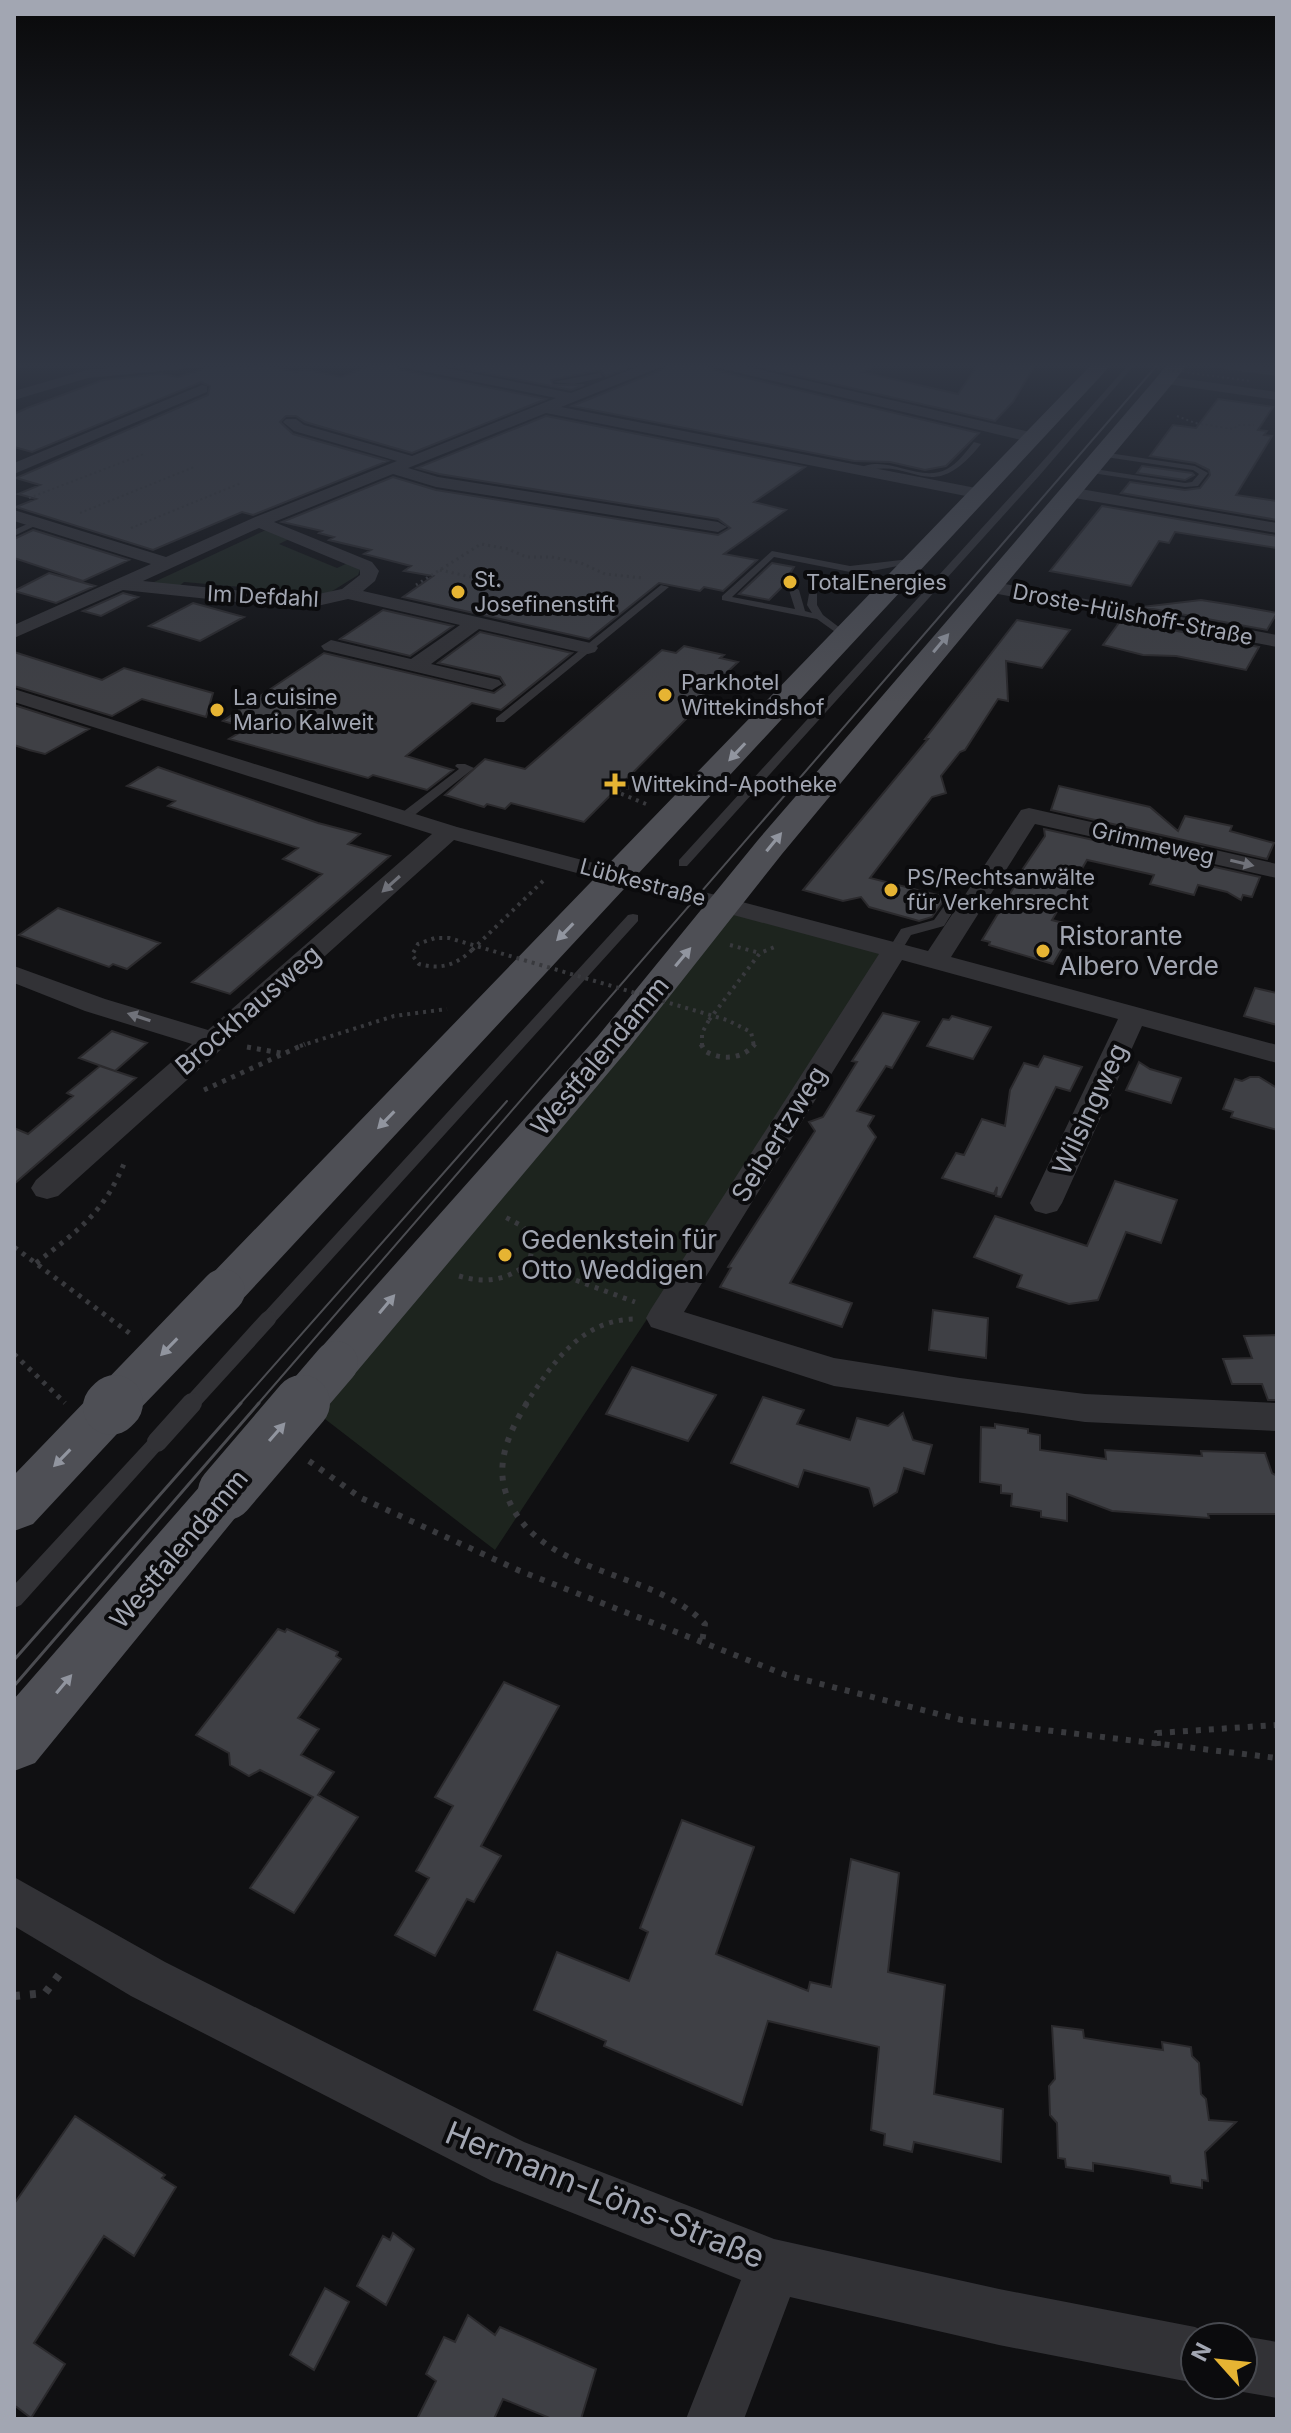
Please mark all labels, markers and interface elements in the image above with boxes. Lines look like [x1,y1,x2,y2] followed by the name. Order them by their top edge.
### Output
[474,566,615,617] place label: St. Josefinenstift
[806,569,947,595] place label: TotalEnergies
[781,573,799,591] marker: TotalEnergies
[1011,578,1255,650] street label: Droste-Hülshoff-Straße
[207,580,319,612] street label: Im Defdahl
[449,583,467,601] marker: St. Josefinenstift
[932,634,949,654] one-way arrow
[681,669,824,720] place label: Parkhotel Wittekindshof
[233,684,374,735] place label: La cuisine Mario Kalweit
[656,686,674,704] marker: Parkhotel Wittekindshof
[208,701,226,719] marker: La cuisine Mario Kalweit
[728,742,746,761] one-way arrow
[631,771,837,797] place label: Wittekind-Apotheke
[606,775,624,793] marker: Wittekind-Apotheke
[1089,816,1217,870] street label: Grimmeweg
[765,833,782,853] one-way arrow
[577,853,709,911] street label: Lübkestraße
[1229,857,1254,870] one-way arrow
[907,864,1095,915] place label: PS/Rechtsanwälte für Verkehrsrecht
[381,875,401,892] one-way arrow
[882,881,900,899] marker: PS/Rechtsanwälte für Verkehrsrecht
[1059,920,1219,981] place label: Ristorante Albero Verde
[556,922,574,941] one-way arrow
[169,938,327,1081] street label: Brockhausweg
[1034,942,1052,960] marker: Ristorante Albero Verde
[674,947,691,967] one-way arrow
[524,970,675,1141] street label: Westfalendamm
[126,1011,150,1023] one-way arrow
[1046,1038,1133,1179] street label: Wilsingweg
[725,1060,833,1207] street label: Seibertzweg
[377,1110,395,1129] one-way arrow
[521,1224,717,1285] place label: Gedenkstein für Otto Weddigen
[496,1246,514,1264] marker: Gedenkstein für Otto Weddigen
[378,1294,395,1314] one-way arrow
[160,1337,179,1356] one-way arrow
[268,1423,285,1443] one-way arrow
[54,1448,72,1467] one-way arrow
[103,1463,254,1634] street label: Westfalendamm
[55,1674,72,1694] one-way arrow
[440,2113,770,2276] street label: Hermann-Löns-Straße
[1179,2321,1259,2401] north arrow
[1186,2339,1217,2365] text: N

